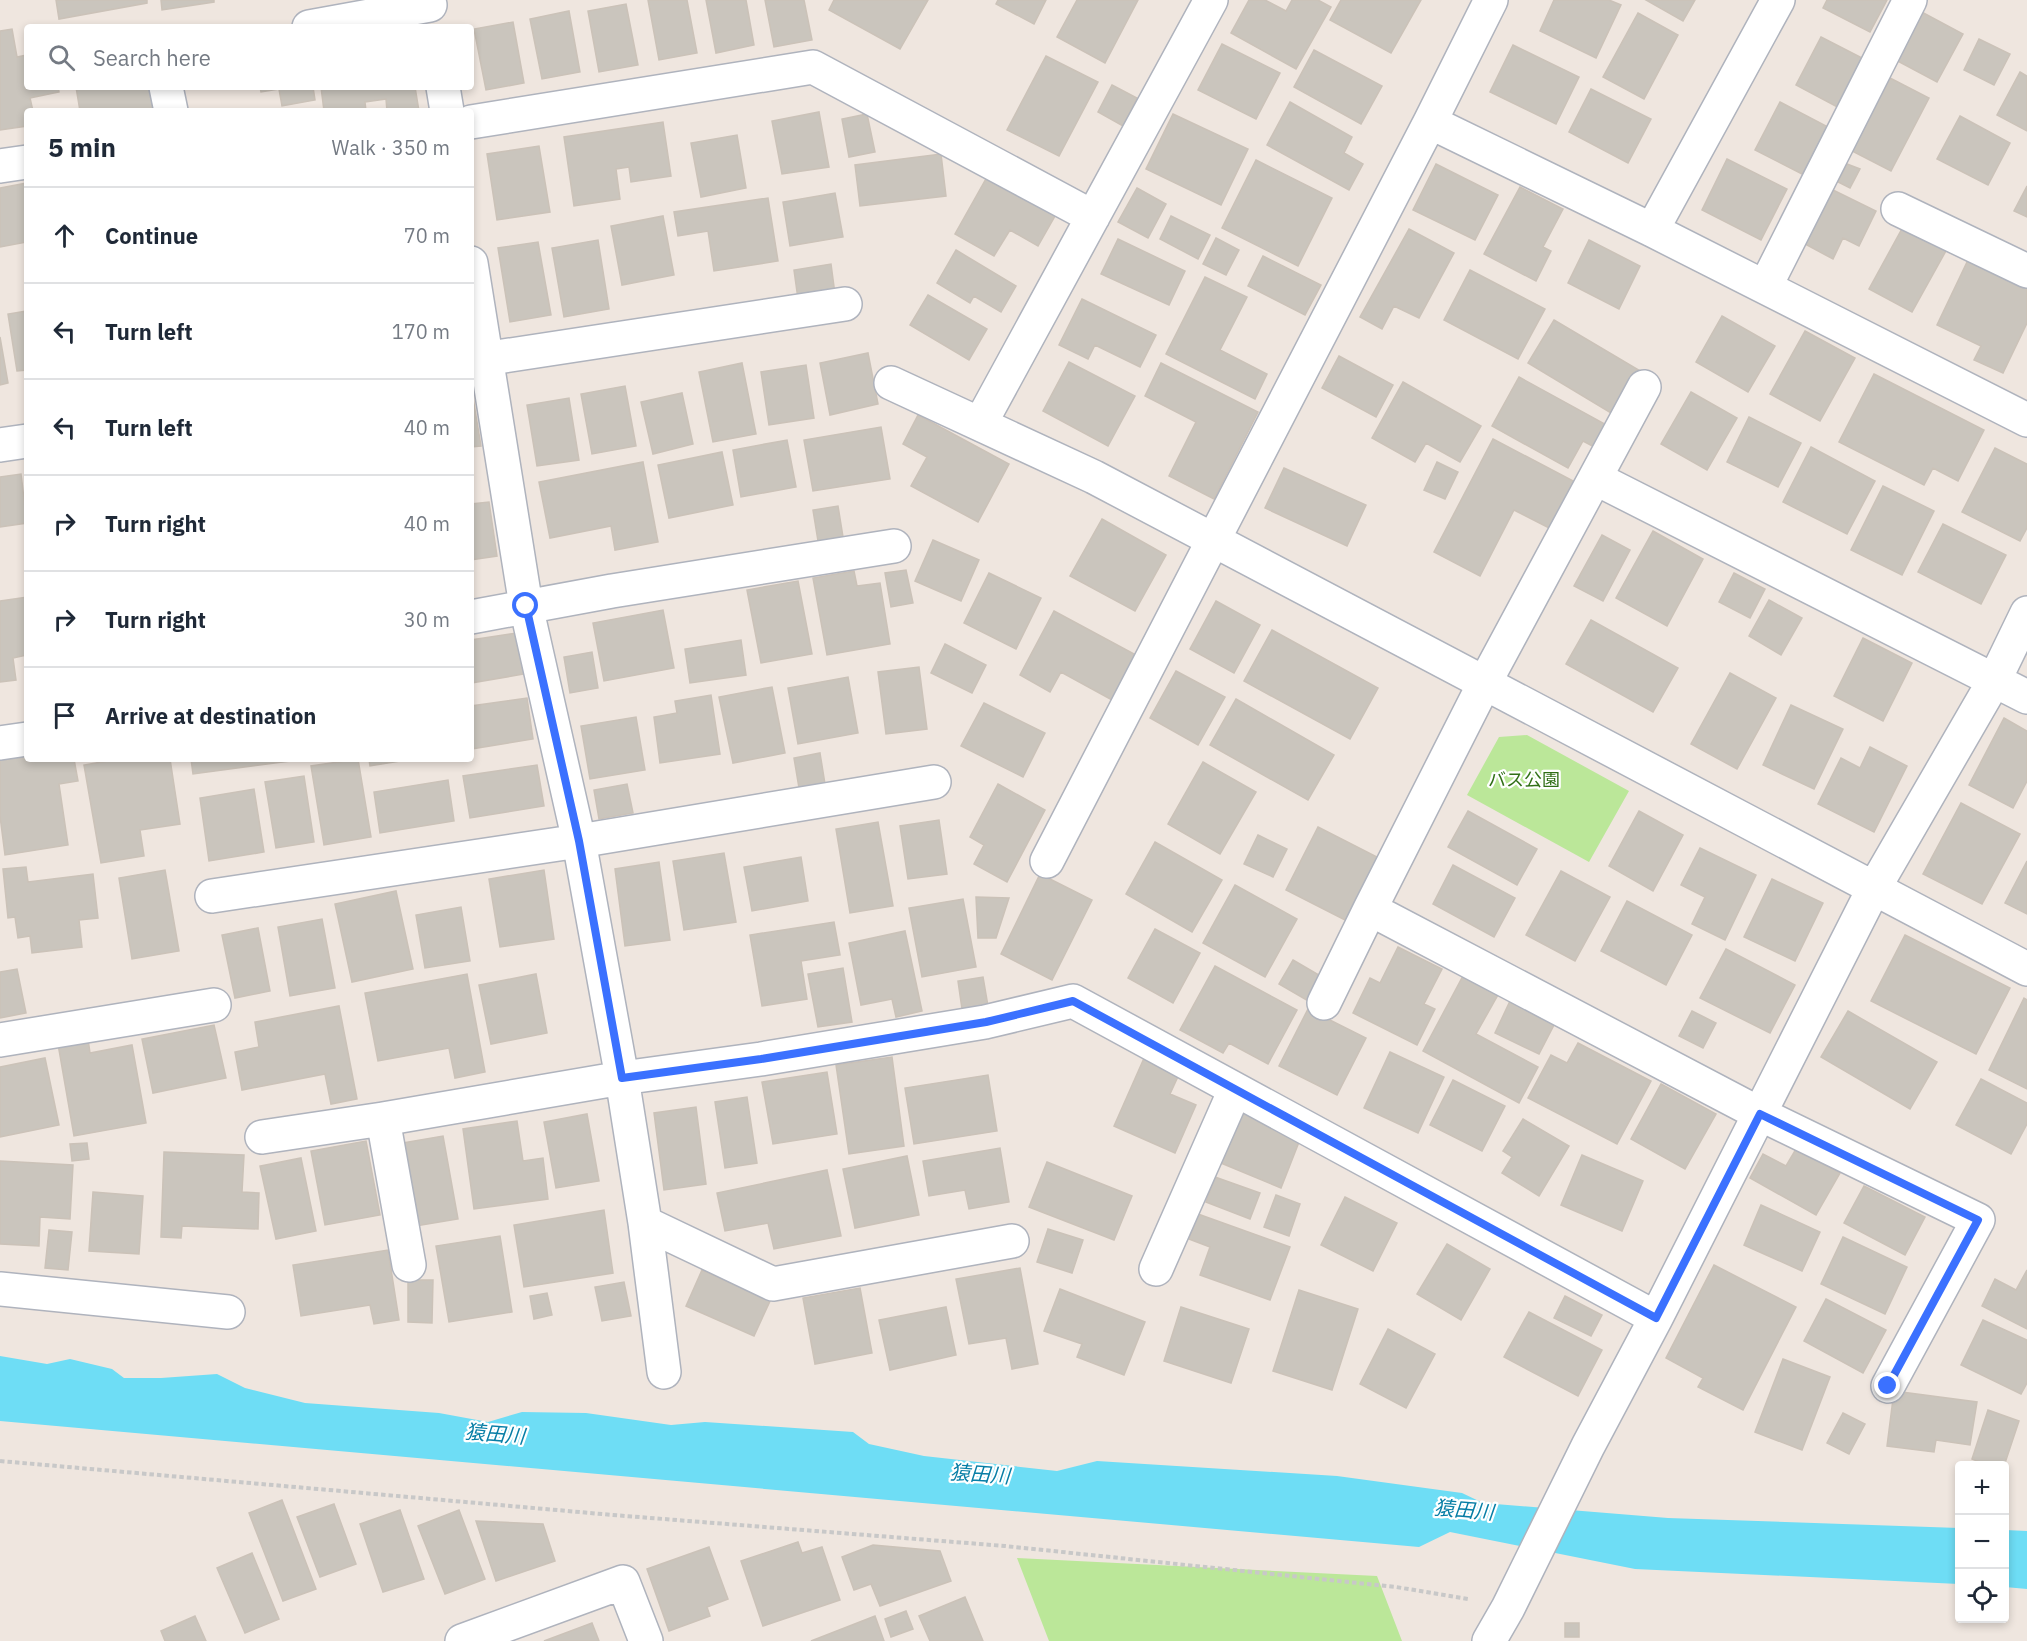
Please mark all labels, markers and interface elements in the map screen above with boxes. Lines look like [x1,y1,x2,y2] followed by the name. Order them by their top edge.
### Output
[24,24,474,90] search box
[45,41,78,74] icon: search
[93,43,211,72] text: Search here
[48,130,116,164] text: 5 min
[332,134,450,161] text: Walk · 350 m
[48,219,81,252] icon: ahead
[105,221,198,250] text: Continue
[404,222,450,249] text: 70 m
[48,315,81,348] icon: left
[105,317,193,346] text: Turn left
[392,318,450,345] text: 170 m
[48,411,81,444] icon: left
[105,413,193,442] text: Turn left
[404,414,450,441] text: 40 m
[48,507,81,540] icon: right
[105,509,206,538] text: Turn right
[404,510,450,537] text: 40 m
[512,592,538,618] route start
[48,603,81,636] icon: right
[105,605,206,634] text: Turn right
[404,606,450,633] text: 30 m
[48,699,81,732] icon: arrive
[105,701,316,730] text: Arrive at destination
[1488,768,1560,791] park label: バス公園
[1874,1372,1900,1398] route end
[464,1417,528,1450] water label: 猿田川
[949,1458,1013,1489] water label: 猿田川
[1955,1461,2009,1623] map controls
[1955,1461,2009,1515] button: +
[1433,1493,1497,1526] water label: 猿田川
[1955,1515,2009,1569] button: −
[1955,1569,2009,1623] button: locate

